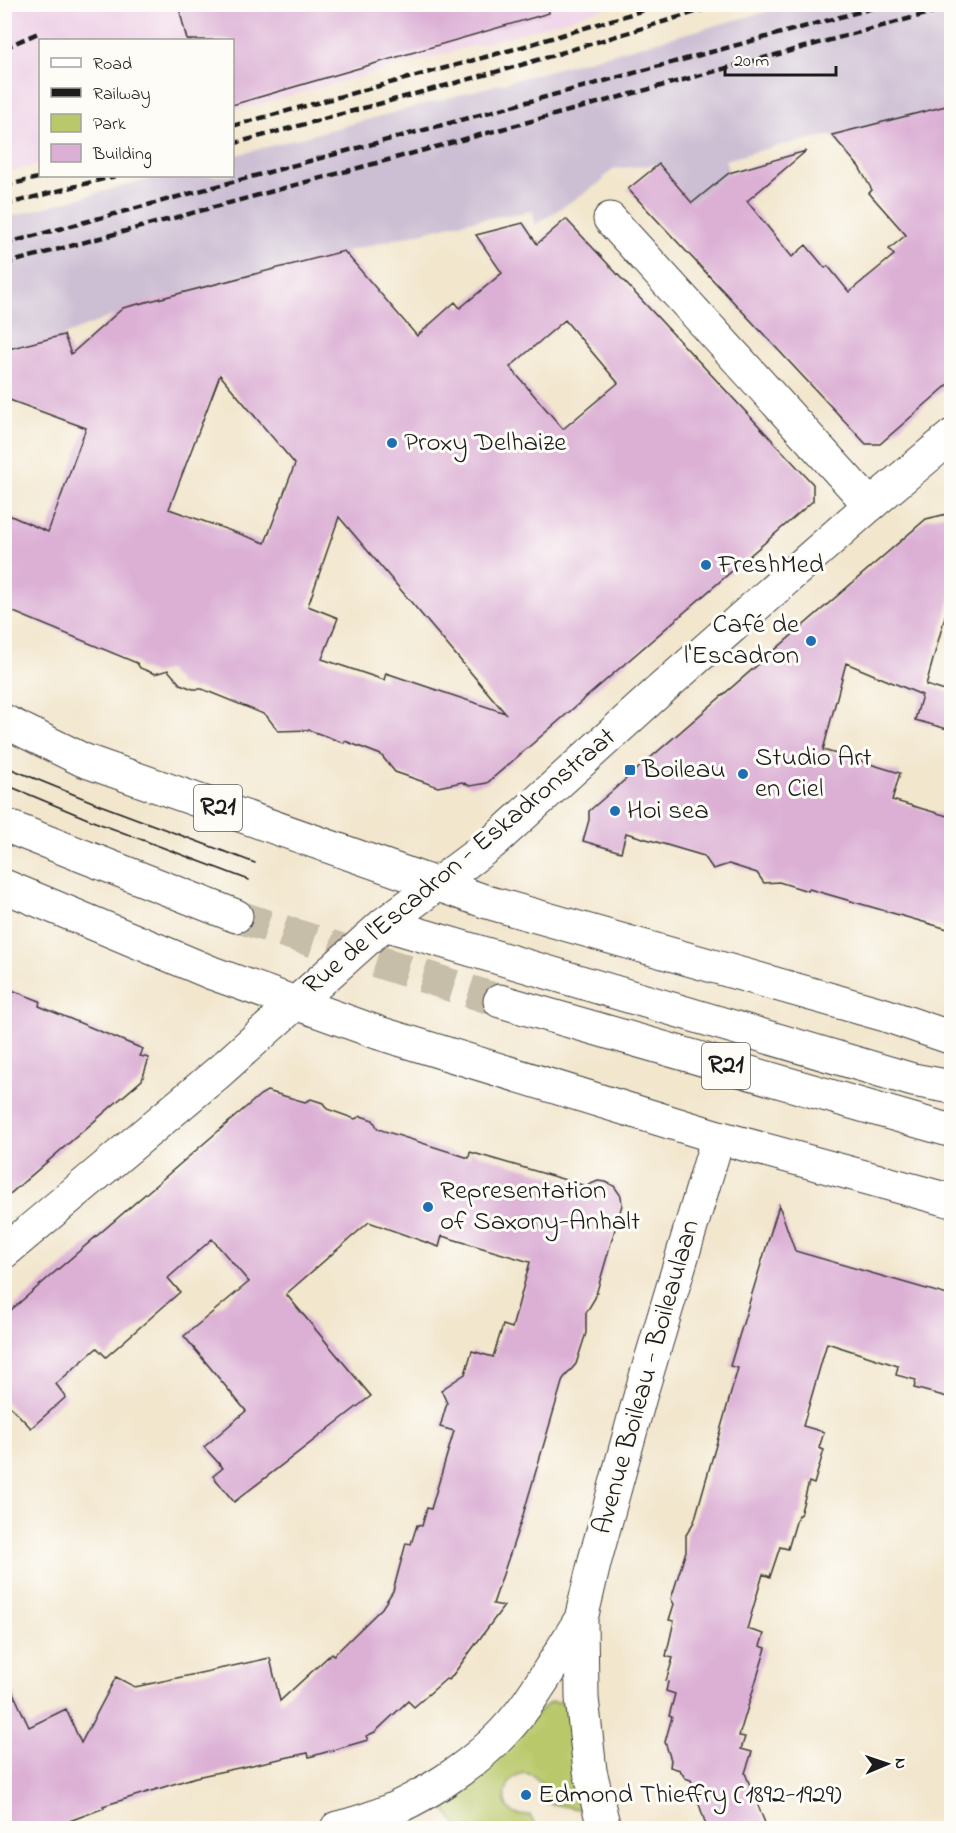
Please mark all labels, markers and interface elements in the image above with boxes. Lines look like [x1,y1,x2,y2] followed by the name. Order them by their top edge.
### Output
[39,39,234,177] legend
[725,39,836,77] scale bar
[734,49,769,75] text: 20 m
[93,52,132,78] text: Road
[93,82,150,108] text: Railway
[93,112,126,138] text: Park
[92,142,152,169] text: Building
[404,424,567,463] place label: Proxy Delhaize
[385,436,399,450] marker: Proxy Delhaize
[717,546,824,585] place label: FreshMed
[699,558,713,572] marker: FreshMed
[684,606,800,676] place label: Café de l'Escadron
[804,634,818,648] marker: Café de l'Escadron
[295,719,625,1005] street label: Rue de l'Escadron - Eskadronstraat
[755,739,872,809] place label: Studio Art en Ciel
[641,751,726,790] place label: Boileau
[623,763,637,777] marker: Boileau
[736,767,750,781] marker: Studio Art en Ciel
[194,785,242,831] road number: R21
[627,792,709,831] place label: Hoi sea
[608,804,622,818] marker: Hoi sea
[702,1043,750,1089] road number: R21
[440,1172,640,1242] place label: Representation of Saxony-Anhalt
[421,1200,435,1214] marker: Representation of Saxony-Anhalt
[583,1215,711,1539] street label: Avenue Boileau - Boileaulaan
[857,1734,917,1794] north arrow
[888,1758,912,1770] text: N
[538,1776,842,1815] place label: Edmond Thieffry (1892-1929)
[519,1788,533,1802] marker: Edmond Thieffry (1892-1929)

